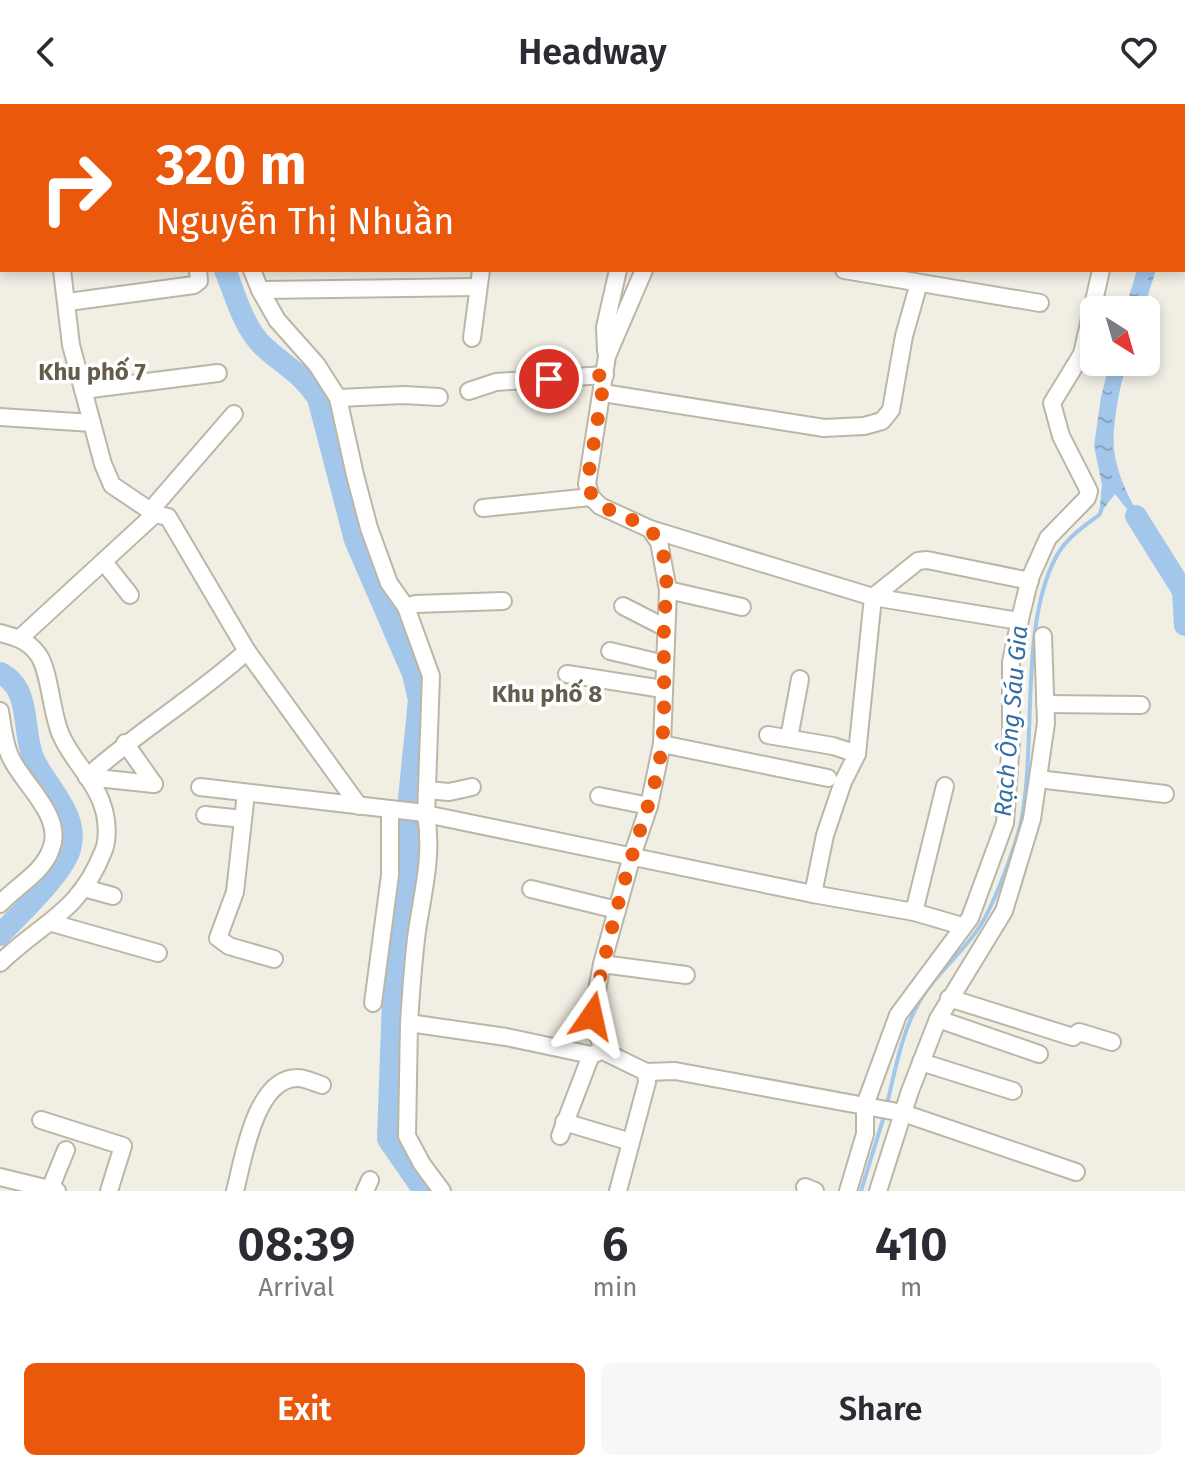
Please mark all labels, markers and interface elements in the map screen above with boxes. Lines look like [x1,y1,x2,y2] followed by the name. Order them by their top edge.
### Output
[24,30,68,74] icon: back
[518,30,667,74] text: Headway
[1117,30,1161,74] icon: heart
[156,132,307,199] text: 320 m
[24,136,128,240] icon: right
[156,200,454,244] text: Nguyễn Thị Nhuần
[1080,296,1160,376] north arrow
[1080,296,1160,376] map controls
[515,345,583,413] pin
[38,356,146,386] district label: Khu phố 7
[527,357,571,401] icon: arrive
[988,624,1033,818] water label: Rạch Ông Sáu Gia
[492,678,602,708] district label: Khu phố 8
[550,974,634,1058] position arrow
[237,1215,355,1273] text: 08:39
[602,1215,628,1273] text: 6
[875,1215,948,1273] text: 410
[258,1272,334,1303] text: Arrival
[593,1272,637,1303] text: min
[900,1272,922,1303] text: m
[24,1363,585,1455] button: Exit
[601,1363,1161,1455] button: Share

